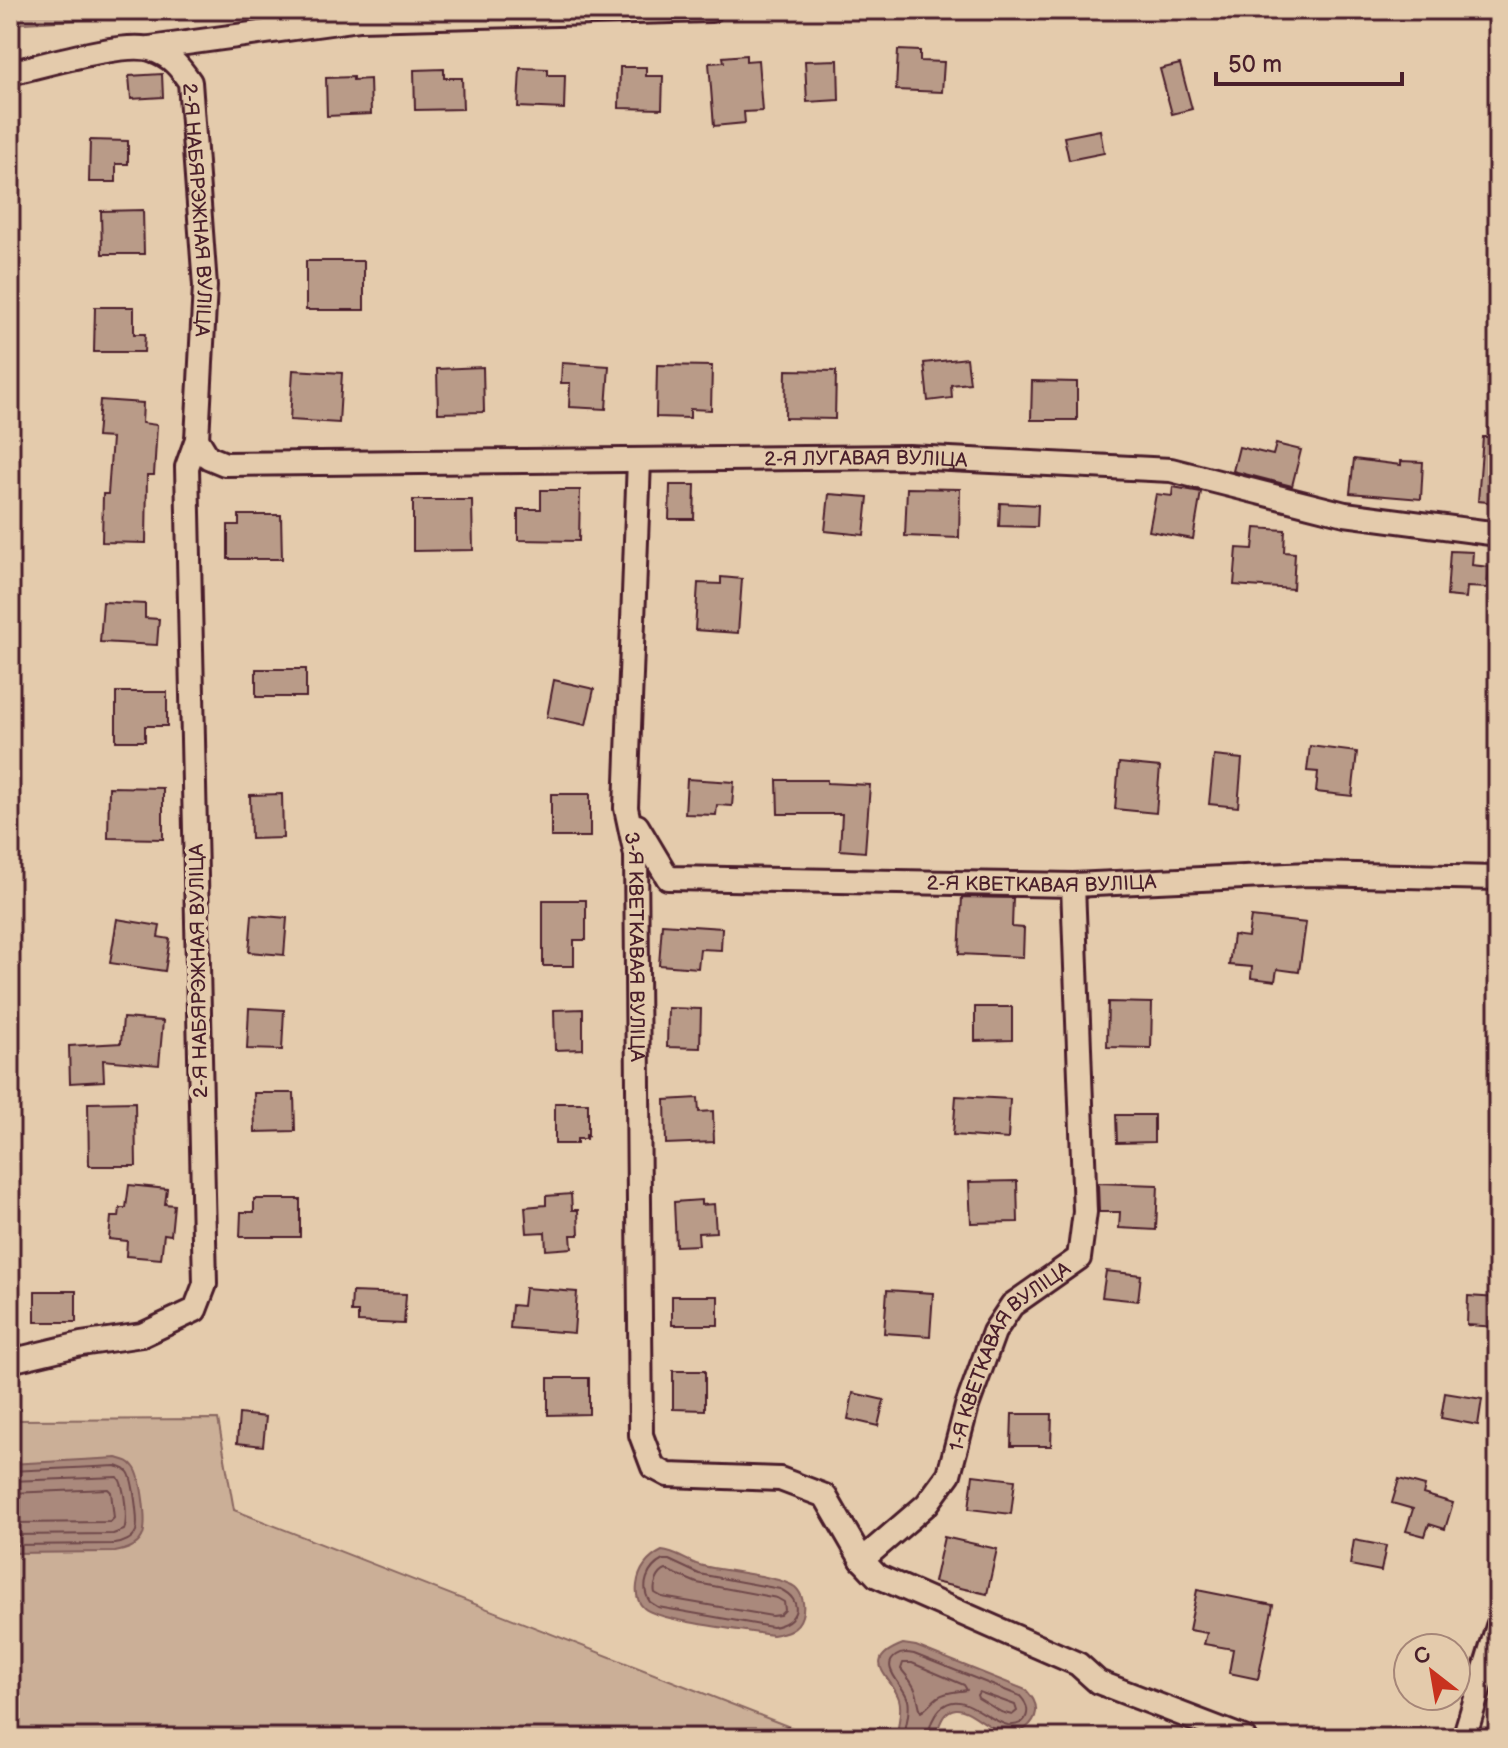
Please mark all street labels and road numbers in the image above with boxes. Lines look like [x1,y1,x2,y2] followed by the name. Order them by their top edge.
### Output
[177,82,216,338] street label: 2-Я НАБЯРЭЖНАЯ ВУЛІЦА
[764,446,969,473] street label: 2-Я ЛУГАВАЯ ВУЛІЦА
[618,830,649,1063] street label: 3-Я КВЕТКАВАЯ ВУЛІЦА
[185,843,213,1098] street label: 2-Я НАБЯРЭЖНАЯ ВУЛІЦА
[926,870,1158,898] street label: 2-Я КВЕТКАВАЯ ВУЛІЦА
[945,1256,1076,1454] street label: 1-Я КВЕТКАВАЯ ВУЛІЦА

